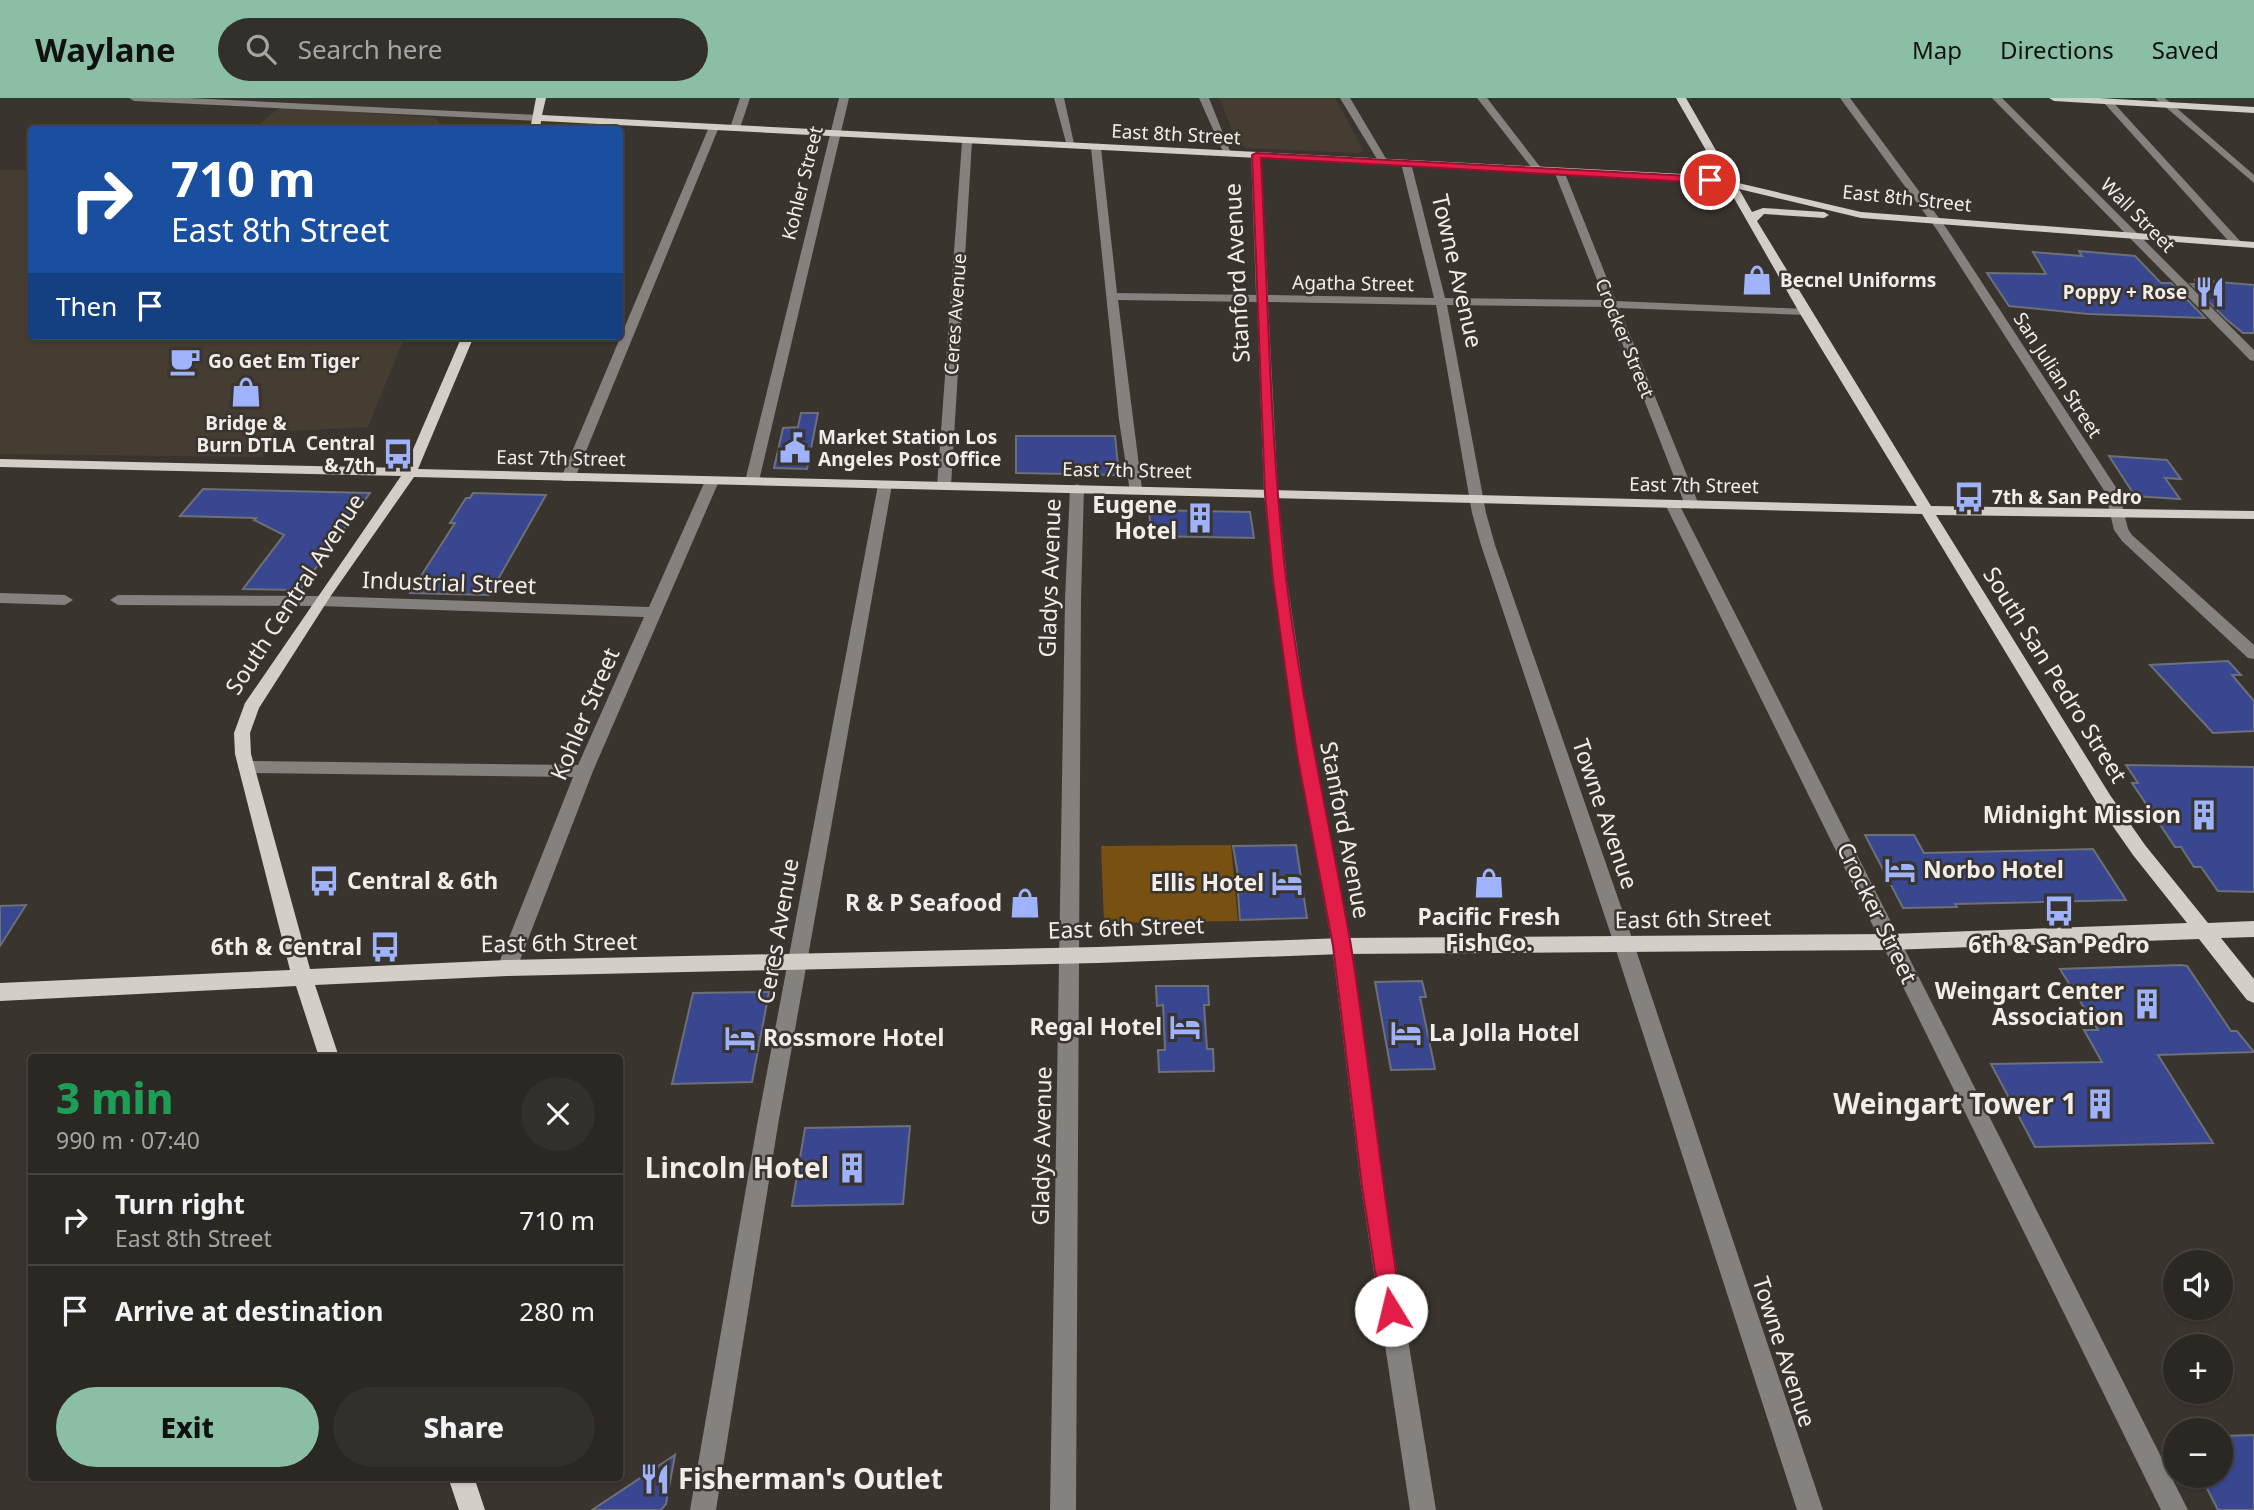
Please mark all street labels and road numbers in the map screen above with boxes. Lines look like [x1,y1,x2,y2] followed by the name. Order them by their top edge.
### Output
[1111,118,1242,150] street label: East 8th Street
[775,123,829,243] street label: Kohler Street
[2095,172,2181,258] street label: Wall Street
[1841,178,1973,218] street label: East 8th Street
[1215,182,1257,364] street label: Stanford Avenue
[1425,191,1491,351] street label: Towne Avenue
[938,252,972,376] street label: Ceres Avenue
[1292,269,1414,297] street label: Agatha Street
[1589,274,1661,402] street label: Crocker Street
[2008,307,2108,443] street label: San Julian Street
[496,444,626,472] street label: East 7th Street
[1062,456,1192,484] street label: East 7th Street
[1629,471,1759,499] street label: East 7th Street
[217,487,371,700] street label: South Central Avenue
[1030,498,1068,658] street label: Gladys Avenue
[1976,560,2135,789] street label: South San Pedro Street
[361,563,537,601] street label: Industrial Street
[542,642,626,785] street label: Kohler Street
[1565,734,1647,893] street label: Towne Avenue
[1313,739,1379,921] street label: Stanford Avenue
[1830,837,1926,989] street label: Crocker Street
[748,856,806,1006] street label: Ceres Avenue
[1614,901,1772,935] street label: East 6th Street
[1047,908,1205,946] street label: East 6th Street
[480,925,638,959] street label: East 6th Street
[1024,1066,1058,1226] street label: Gladys Avenue
[1746,1272,1824,1431] street label: Towne Avenue

